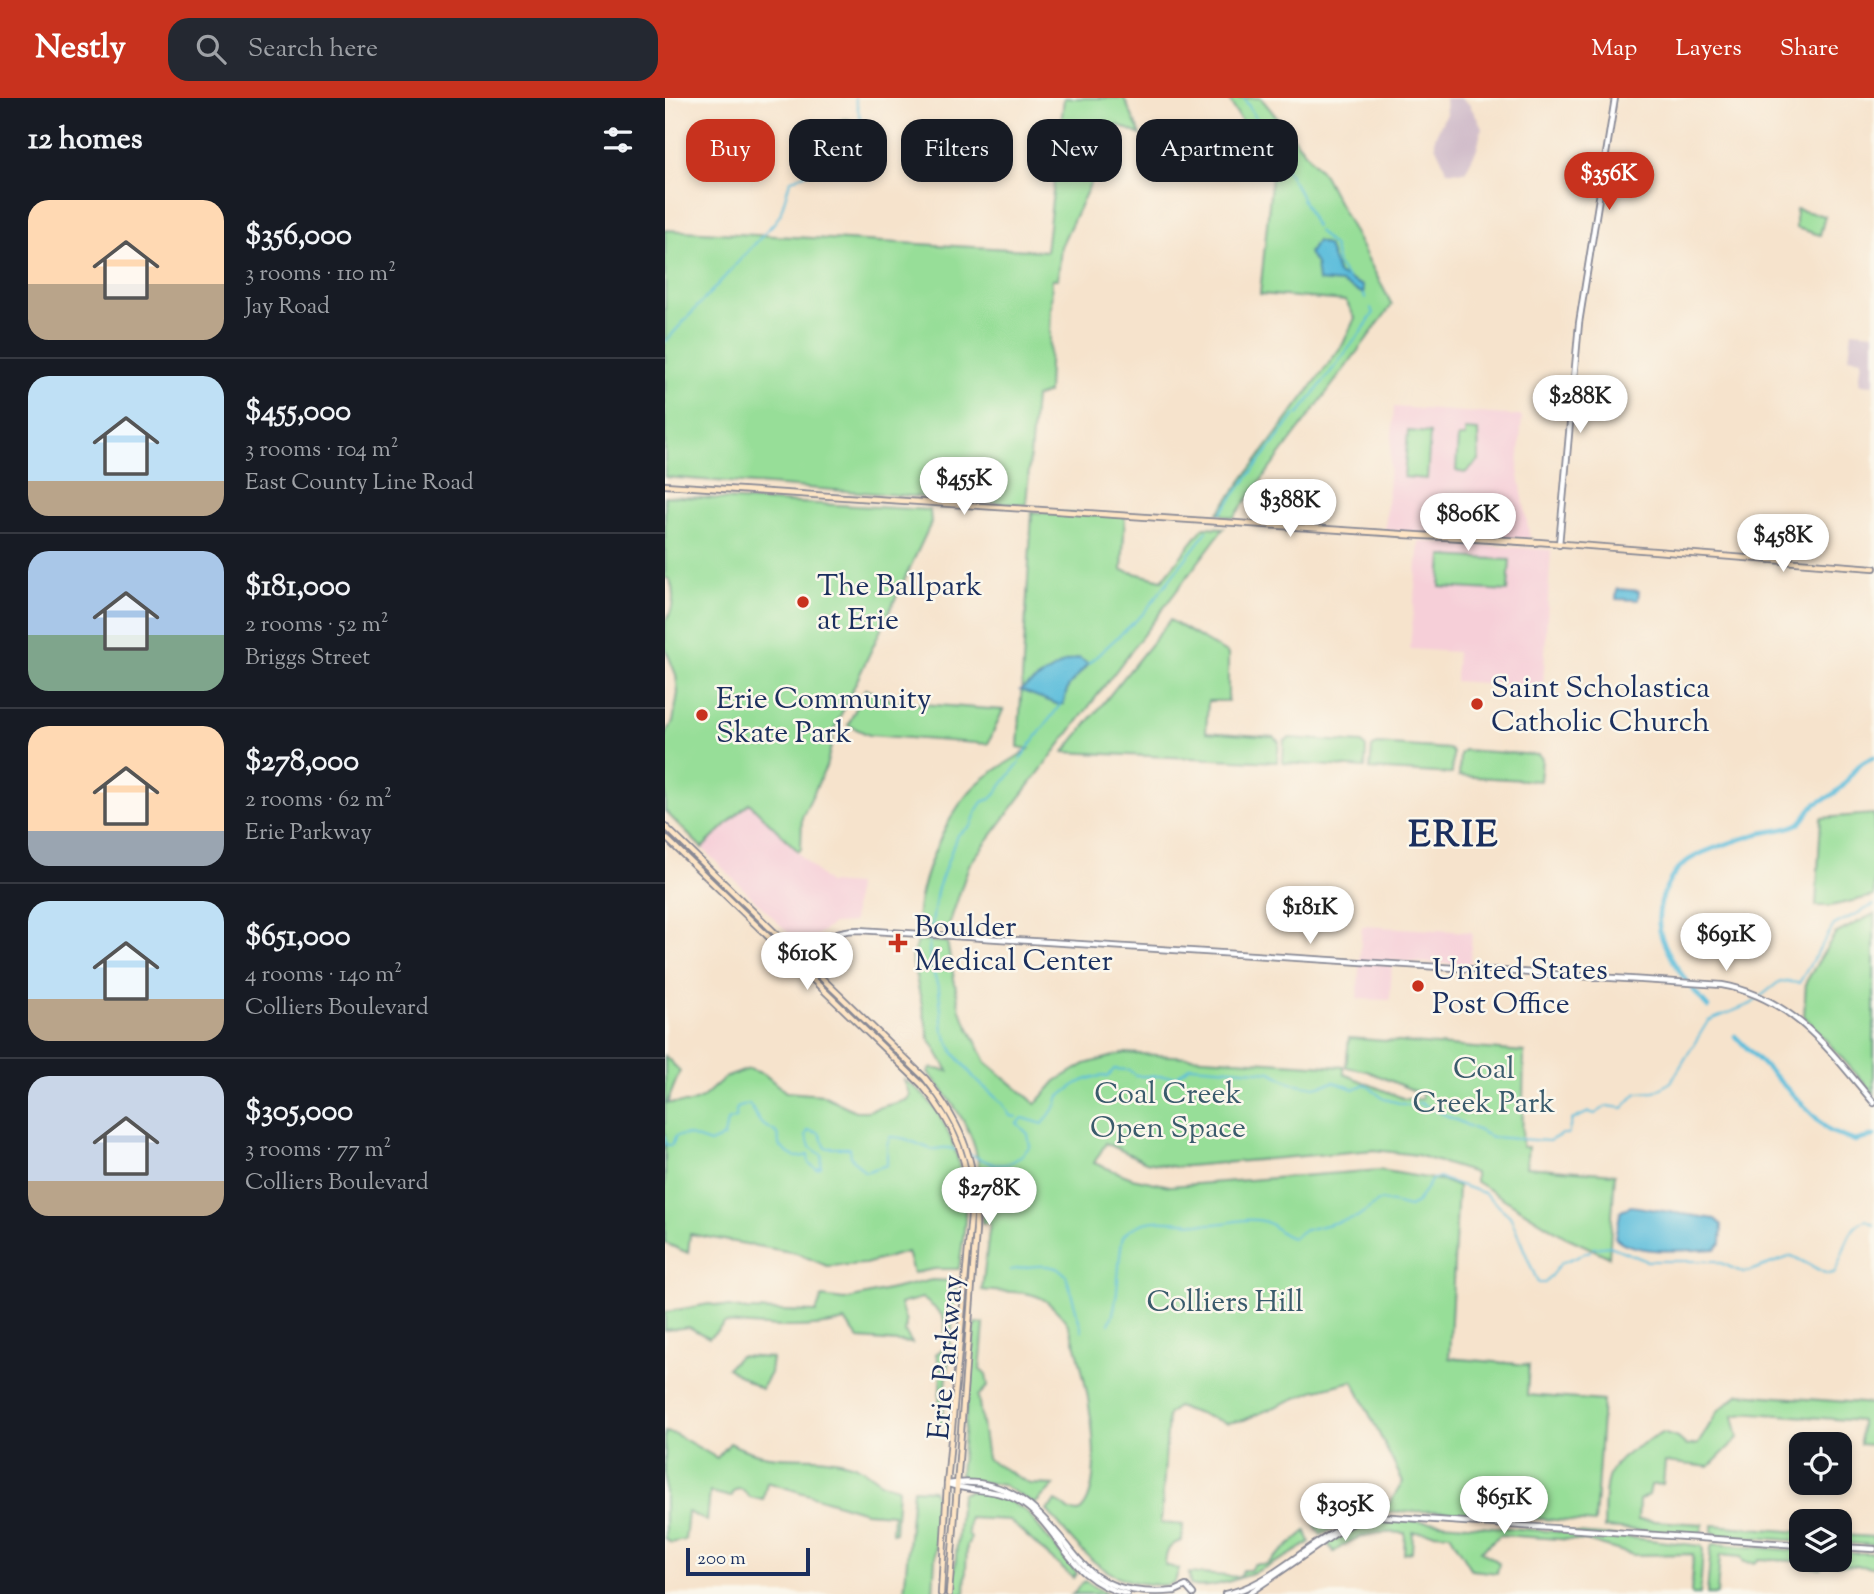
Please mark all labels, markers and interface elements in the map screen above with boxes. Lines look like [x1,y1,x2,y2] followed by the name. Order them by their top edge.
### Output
[168,18,658,81] search box
[35,25,126,73] text: Nestly
[192,30,230,68] icon: search
[248,31,378,68] text: Search here
[1591,32,1637,66] text: Map
[1675,32,1742,66] text: Layers
[1780,32,1839,66] text: Share
[28,119,143,162] text: 12 homes
[686,119,775,182] chip: Buy
[789,119,887,182] chip: Rent
[901,119,1013,182] chip: Filters
[1027,119,1122,182] chip: New
[1136,119,1298,182] chip: Apartment
[599,121,637,159] icon: filters
[1560,152,1658,212] pin: $356K
[1580,158,1638,191] text: $356K
[245,215,352,258] text: $356,000
[84,228,168,312] icon: home
[245,258,396,291] text: 3 rooms · 110 m²
[245,291,330,324] text: Jay Road
[1531,376,1629,435] pin: $288K
[1549,381,1611,414] text: $288K
[245,391,351,434] text: $455,000
[84,404,168,488] icon: home
[245,434,399,467] text: 3 rooms · 104 m²
[915,458,1013,517] pin: $455K
[936,463,992,496] text: $455K
[245,467,474,500] text: East County Line Road
[1241,480,1339,539] pin: $388K
[1259,485,1321,518] text: $388K
[1419,494,1517,553] pin: $806K
[1436,499,1500,532] text: $806K
[1734,514,1832,574] pin: $458K
[1753,520,1813,553] text: $458K
[245,566,351,609] text: $181,000
[817,566,982,643] place label: The Ballpark at Erie
[84,579,168,663] icon: home
[795,594,811,610] marker: The Ballpark at Erie
[245,609,388,642] text: 2 rooms · 52 m²
[245,642,370,675] text: Briggs Street
[1491,668,1710,745] place label: Saint Scholastica Catholic Church
[716,679,932,756] place label: Erie Community Skate Park
[1469,696,1485,712] marker: Saint Scholastica Catholic Church
[694,707,710,723] marker: Erie Community Skate Park
[245,741,359,784] text: $278,000
[84,754,168,838] icon: home
[245,784,392,817] text: 2 rooms · 62 m²
[1408,810,1500,864] district label: ERIE
[245,817,372,850] text: Erie Parkway
[1261,886,1359,946] pin: $181K
[1282,892,1338,925] text: $181K
[914,907,1113,984] place label: Boulder Medical Center
[1677,914,1775,973] pin: $691K
[245,916,351,959] text: $651,000
[1696,919,1756,952] text: $691K
[84,929,168,1013] icon: home
[758,932,856,992] pin: $610K
[888,933,908,953] marker: Boulder Medical Center
[777,938,837,971] text: $610K
[1432,950,1608,1027] place label: United States Post Office
[245,959,402,992] text: 4 rooms · 140 m²
[1410,978,1426,994] marker: United States Post Office
[245,992,429,1025] text: Colliers Boulevard
[1413,1049,1555,1126] park label: Coal Creek Park
[1090,1074,1246,1151] park label: Coal Creek Open Space
[245,1091,353,1134] text: $305,000
[84,1104,168,1188] icon: home
[245,1134,391,1167] text: 3 rooms · 77 m²
[245,1167,429,1200] text: Colliers Boulevard
[940,1168,1038,1227] pin: $278K
[958,1173,1020,1206] text: $278K
[919,1273,976,1442] street label: Erie Parkway
[1146,1282,1304,1325] park label: Colliers Hill
[1789,1432,1852,1572] map controls
[1789,1432,1852,1495] button: locate
[1455,1476,1553,1536] pin: $651K
[1476,1482,1532,1515] text: $651K
[1296,1484,1394,1543] pin: $305K
[1316,1489,1374,1522] text: $305K
[1789,1509,1852,1572] button: layers
[686,1545,810,1577] scale bar
[697,1546,746,1573] text: 200 m

